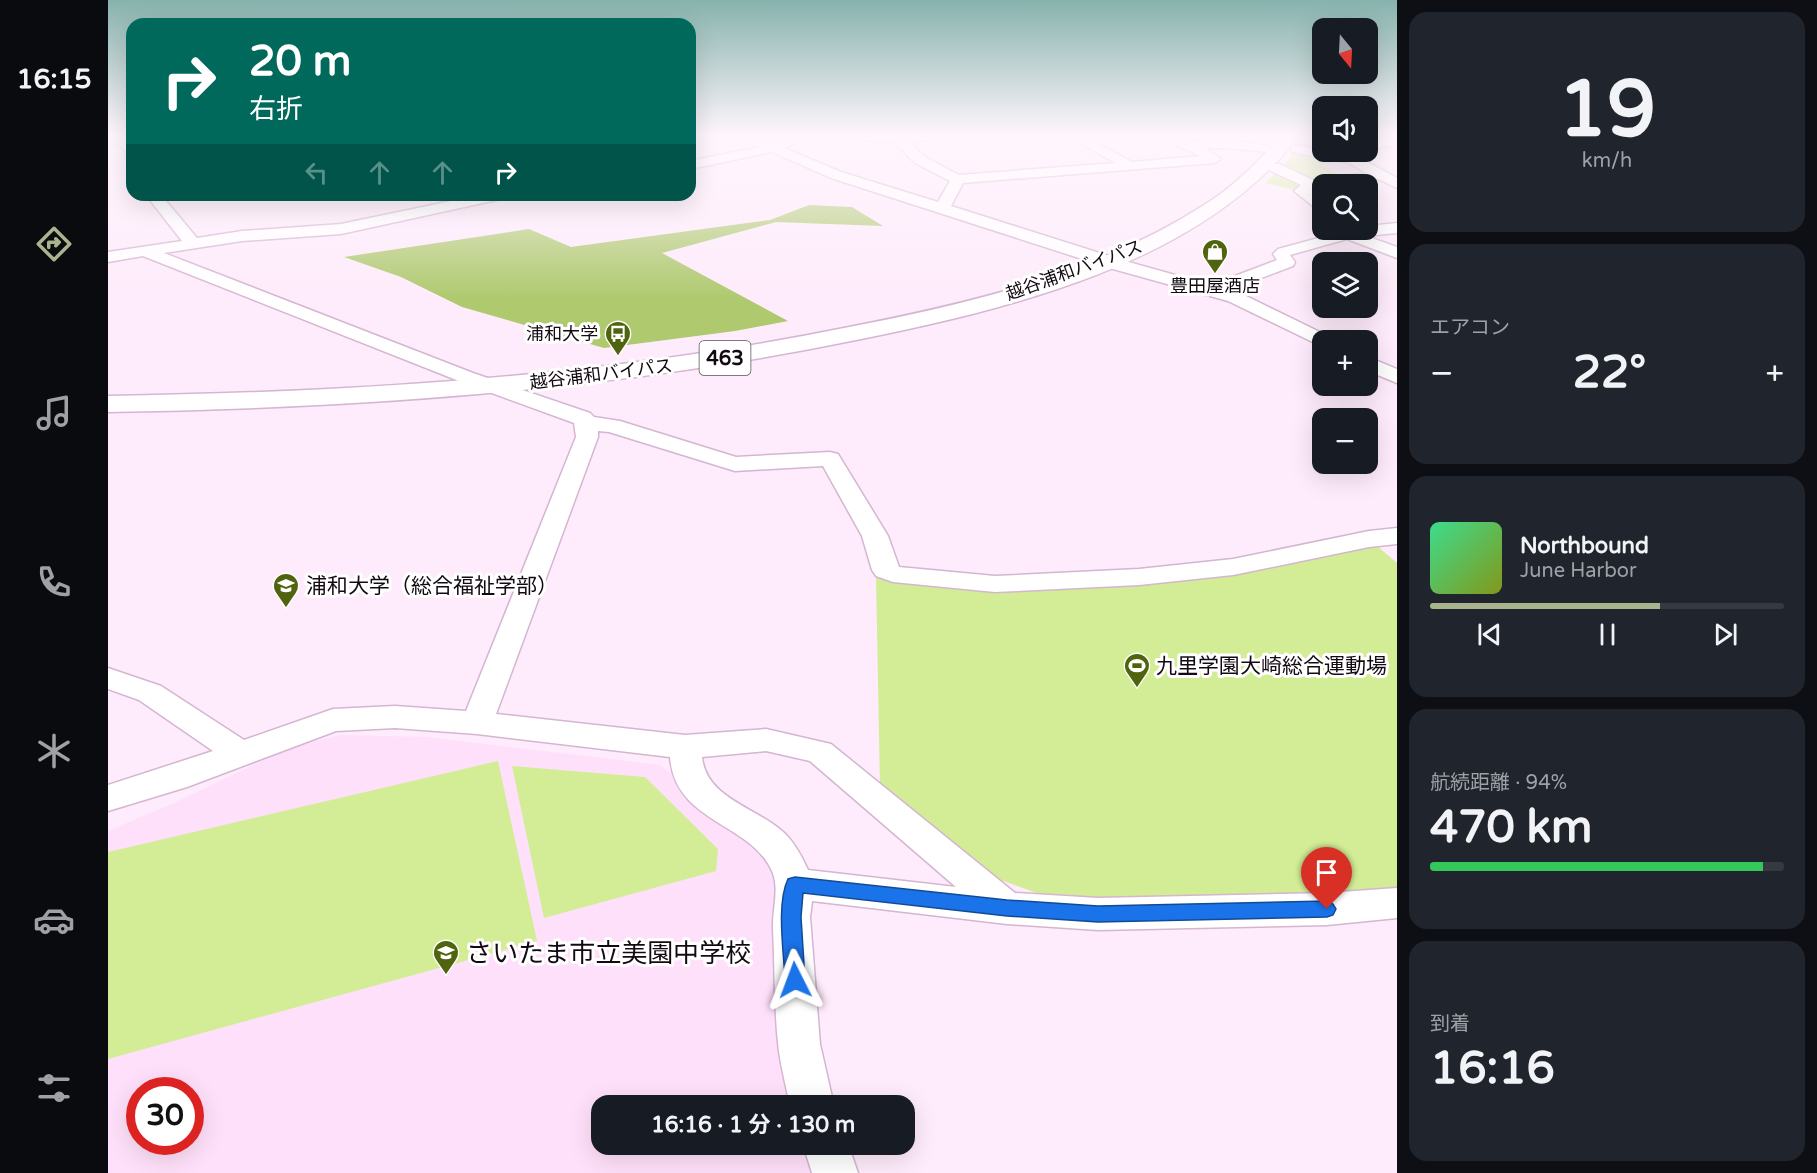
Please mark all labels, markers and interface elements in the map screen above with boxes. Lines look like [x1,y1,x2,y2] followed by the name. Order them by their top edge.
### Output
[1312,18,1378,84] north arrow
[1312,18,1378,474] map controls
[249,36,351,87] text: 20 m
[150,42,228,120] icon: right
[17,63,91,96] text: 16:15
[1558,63,1656,157] text: 19
[249,93,303,126] text: 右折
[1312,96,1378,162] button: sound
[1582,149,1632,173] text: km/h
[300,156,333,189] icon: left
[363,156,396,189] icon: ahead
[426,156,459,189] icon: ahead
[489,156,522,189] icon: right
[1312,174,1378,240] button: search
[33,223,75,265] icon: directions
[1003,235,1145,305] street label: 越谷浦和バイパス
[1200,237,1230,275] shop icon: 豊田屋酒店
[1312,252,1378,318] button: layers
[1170,275,1260,297] place label: 豊田屋酒店
[1430,316,1510,340] text: エアコン
[603,319,633,357] bus stop icon: 浦和大学
[526,323,598,345] place label: 浦和大学
[1312,330,1378,396] button: +
[700,341,750,375] road number: 463
[1573,346,1646,400] text: 22°
[528,354,674,394] street label: 越谷浦和バイパス
[1430,354,1454,393] text: −
[1765,354,1784,393] text: +
[33,392,75,434] icon: music
[1312,408,1378,474] button: −
[1520,533,1649,559] text: Northbound
[1520,559,1637,583] text: June Harbor
[33,561,75,603] icon: phone
[271,571,301,609] school or university icon: 浦和大学（総合福祉学部）
[306,574,558,599] place label: 浦和大学（総合福祉学部）
[1473,618,1506,651] icon: previous
[1591,618,1624,651] icon: pause
[1709,618,1742,651] icon: next
[1122,651,1152,689] sports icon: 九里学園大崎総合運動場
[1156,654,1387,679] place label: 九里学園大崎総合運動場
[33,730,75,772] icon: climate
[1430,771,1567,795] text: 航続距離 · 94%
[1430,801,1592,855] text: 470 km
[1301,847,1352,909] pin
[1310,856,1343,889] icon: arrive
[33,899,75,941] icon: car
[431,938,461,976] school or university icon: さいたま市立美園中学校
[466,938,751,969] place label: さいたま市立美園中学校
[763,948,827,1012] position arrow
[1430,1012,1470,1036] text: 到着
[1430,1042,1555,1096] text: 16:16
[33,1067,75,1109] icon: filters
[126,1077,204,1155] speed limit sign: 30
[651,1112,855,1138] text: 16:16 · 1 分 · 130 m

